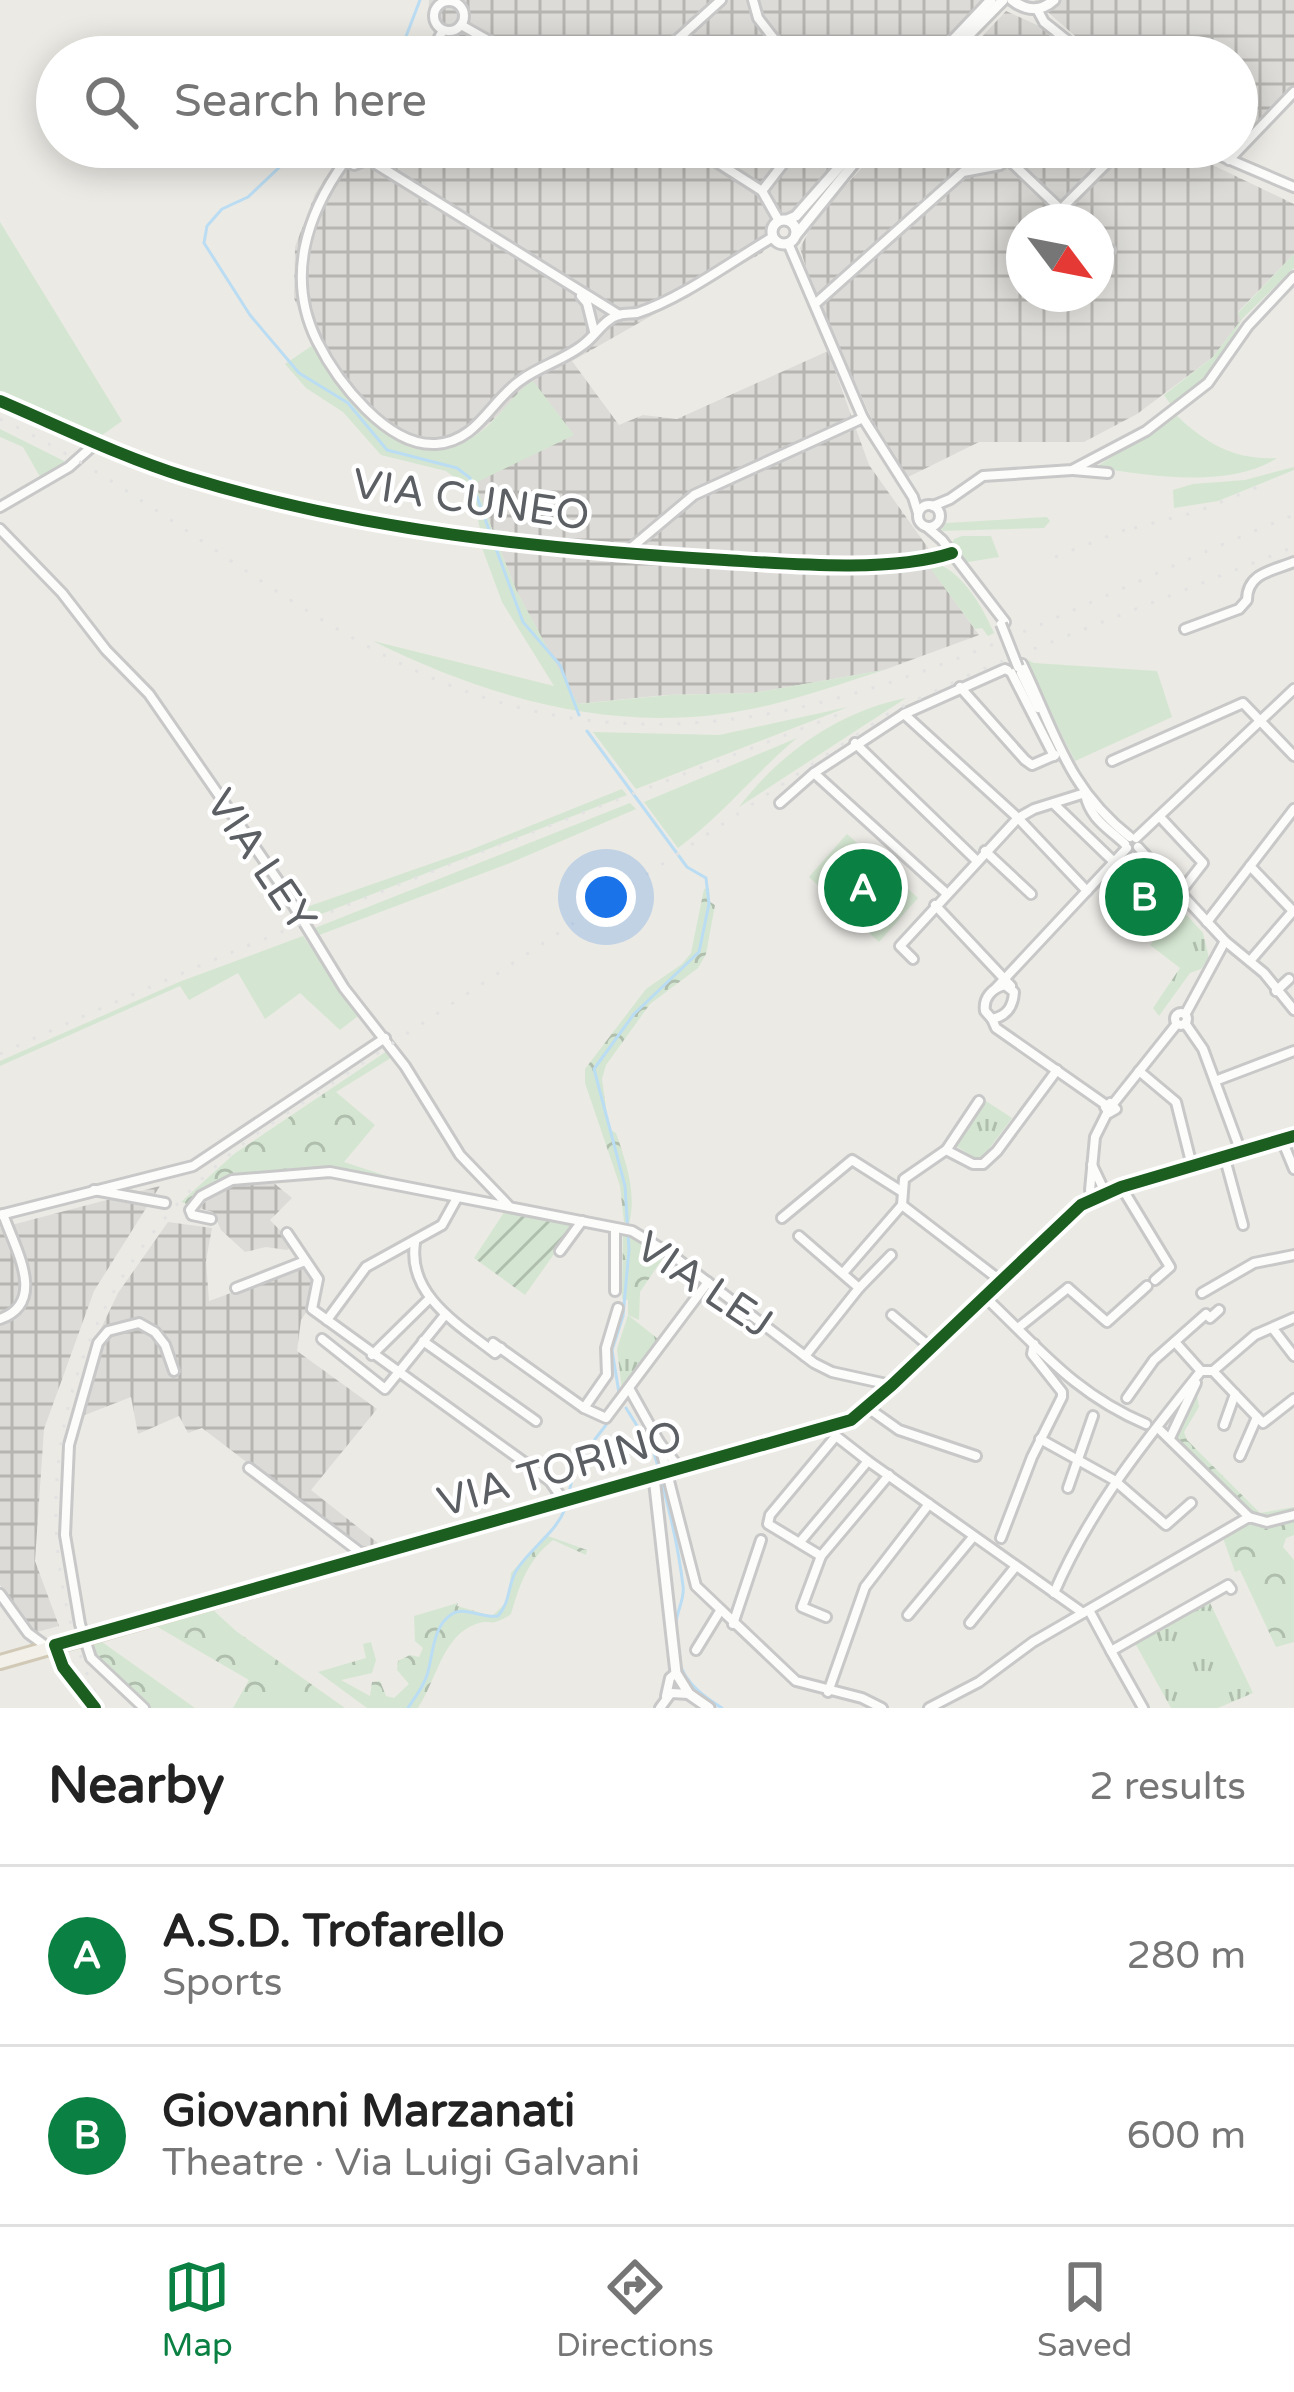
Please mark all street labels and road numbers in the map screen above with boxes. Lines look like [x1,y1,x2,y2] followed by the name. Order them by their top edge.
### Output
[349,458,593,542] street label: VIA CUNEO
[195,780,327,942] street label: VIA LEY
[626,1221,782,1349] street label: VIA LEJ
[432,1410,688,1528] street label: VIA TORINO

